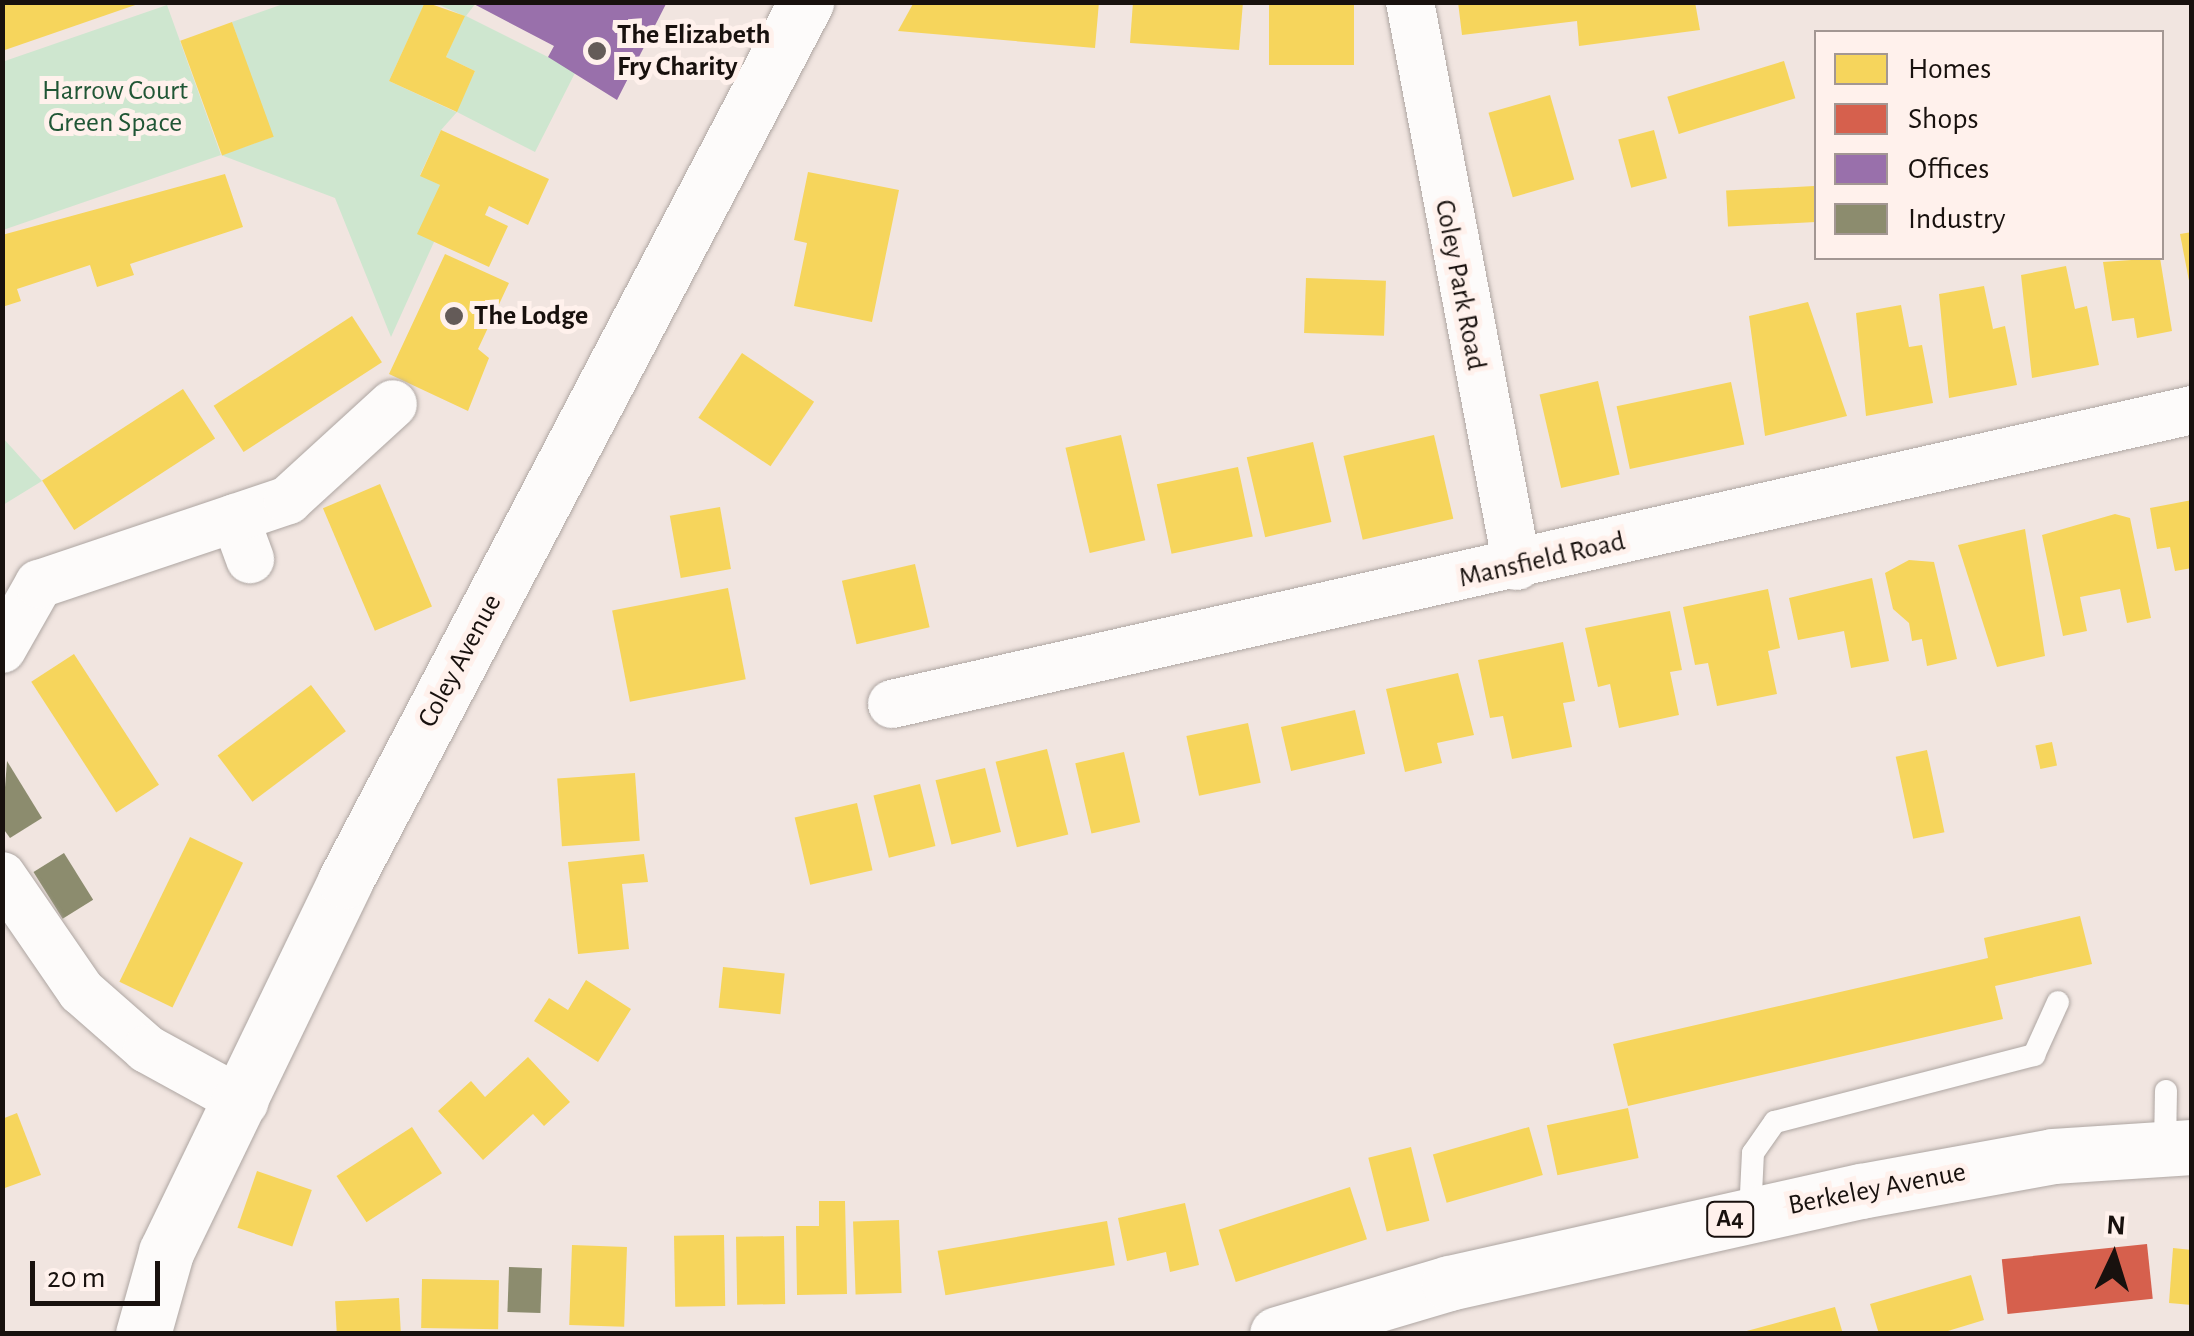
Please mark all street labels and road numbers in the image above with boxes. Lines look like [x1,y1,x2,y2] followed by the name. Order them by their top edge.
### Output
[1427,197,1493,373] street label: Coley Park Road
[1456,525,1628,595] street label: Mansfield Road
[411,589,509,733] street label: Coley Avenue
[1785,1155,1969,1223] street label: Berkeley Avenue
[1705,1199,1755,1239] road number: A4

